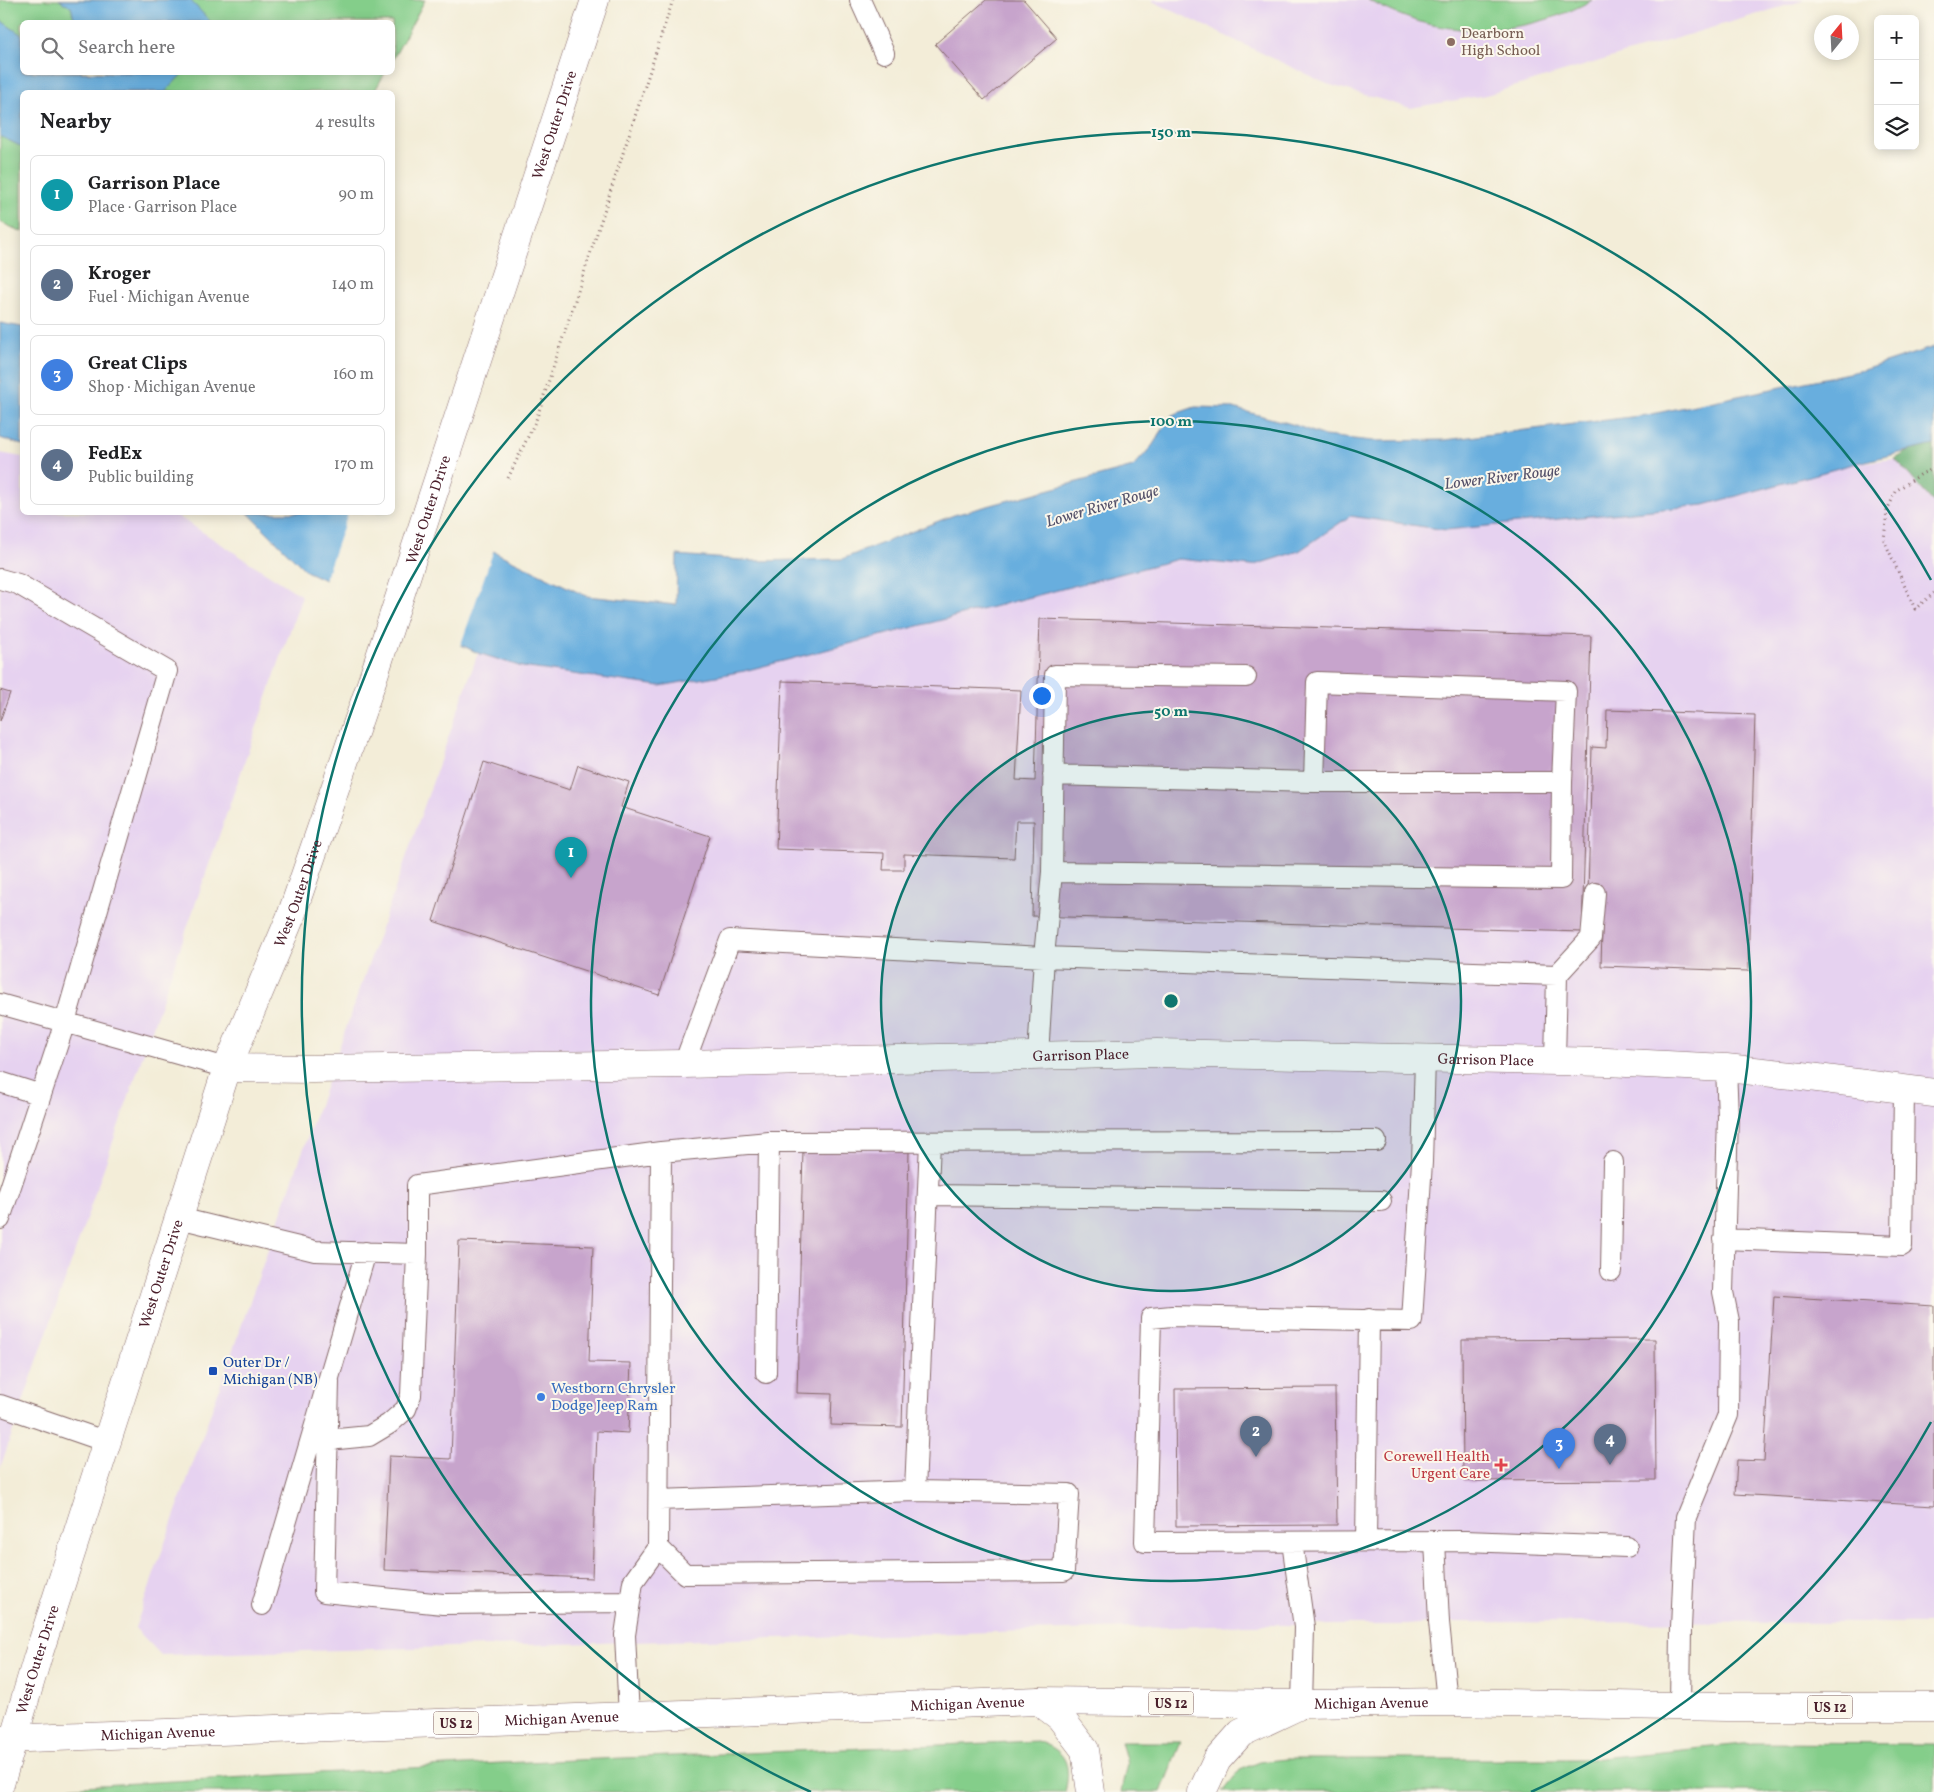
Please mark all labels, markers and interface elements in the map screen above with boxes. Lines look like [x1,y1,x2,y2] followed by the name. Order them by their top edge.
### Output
[1814,15,1859,60] north arrow
[1874,15,1919,150] map controls
[1874,15,1919,60] button: +
[20,20,395,75] search box
[1461,24,1540,62] place label: Dearborn High School
[38,34,66,62] icon: search
[78,35,175,61] text: Search here
[1445,36,1457,48] marker: Dearborn High School
[1874,60,1919,105] button: −
[528,68,583,182] street label: West Outer Drive
[1874,105,1919,150] button: layers
[40,108,111,137] text: Nearby
[315,112,375,134] text: 4 results
[1151,123,1191,144] text: 150 m
[88,171,220,197] text: Garrison Place
[54,184,60,206] text: 1
[338,184,374,206] text: 90 m
[88,197,237,219] text: Place · Garrison Place
[88,261,151,287] text: Kroger
[53,274,61,296] text: 2
[332,274,374,296] text: 140 m
[88,287,249,309] text: Fuel · Michigan Avenue
[88,351,188,377] text: Great Clips
[53,364,61,386] text: 3
[333,364,374,386] text: 160 m
[88,377,256,399] text: Shop · Michigan Avenue
[1150,412,1193,433] text: 100 m
[88,441,142,467] text: FedEx
[402,453,457,567] street label: West Outer Drive
[52,454,62,476] text: 4
[334,454,374,476] text: 170 m
[1443,460,1561,496] water label: Lower River Rouge
[88,467,194,489] text: Public building
[1044,480,1162,534] water label: Lower River Rouge
[1029,683,1055,709] your location
[1154,702,1188,723] text: 50 m
[270,837,329,951] street label: West Outer Drive
[555,837,587,878] pin: 1
[1162,992,1180,1010] centre of rings
[1032,1045,1129,1068] street label: Garrison Place
[1437,1050,1534,1073] street label: Garrison Place
[135,1217,190,1331] street label: West Outer Drive
[223,1353,318,1391] place label: Outer Dr / Michigan (NB)
[207,1365,219,1377] marker: Outer Dr / Michigan (NB)
[551,1379,676,1417] place label: Westborn Chrysler Dodge Jeep Ram
[535,1391,547,1403] marker: Westborn Chrysler Dodge Jeep Ram
[1240,1416,1272,1457] pin: 2
[1594,1424,1626,1465] pin: 4
[1543,1428,1575,1469] pin: 3
[1384,1447,1490,1485] place label: Corewell Health Urgent Care
[1494,1458,1508,1472] marker: Corewell Health Urgent Care
[12,1603,66,1717] street label: West Outer Drive
[1148,1692,1194,1715] road number: US 12
[910,1693,1025,1718] street label: Michigan Avenue
[1314,1693,1429,1716] street label: Michigan Avenue
[1808,1695,1852,1718] road number: US 12
[504,1707,619,1733] street label: Michigan Avenue
[434,1712,478,1735] road number: US 12
[100,1722,216,1747] street label: Michigan Avenue

